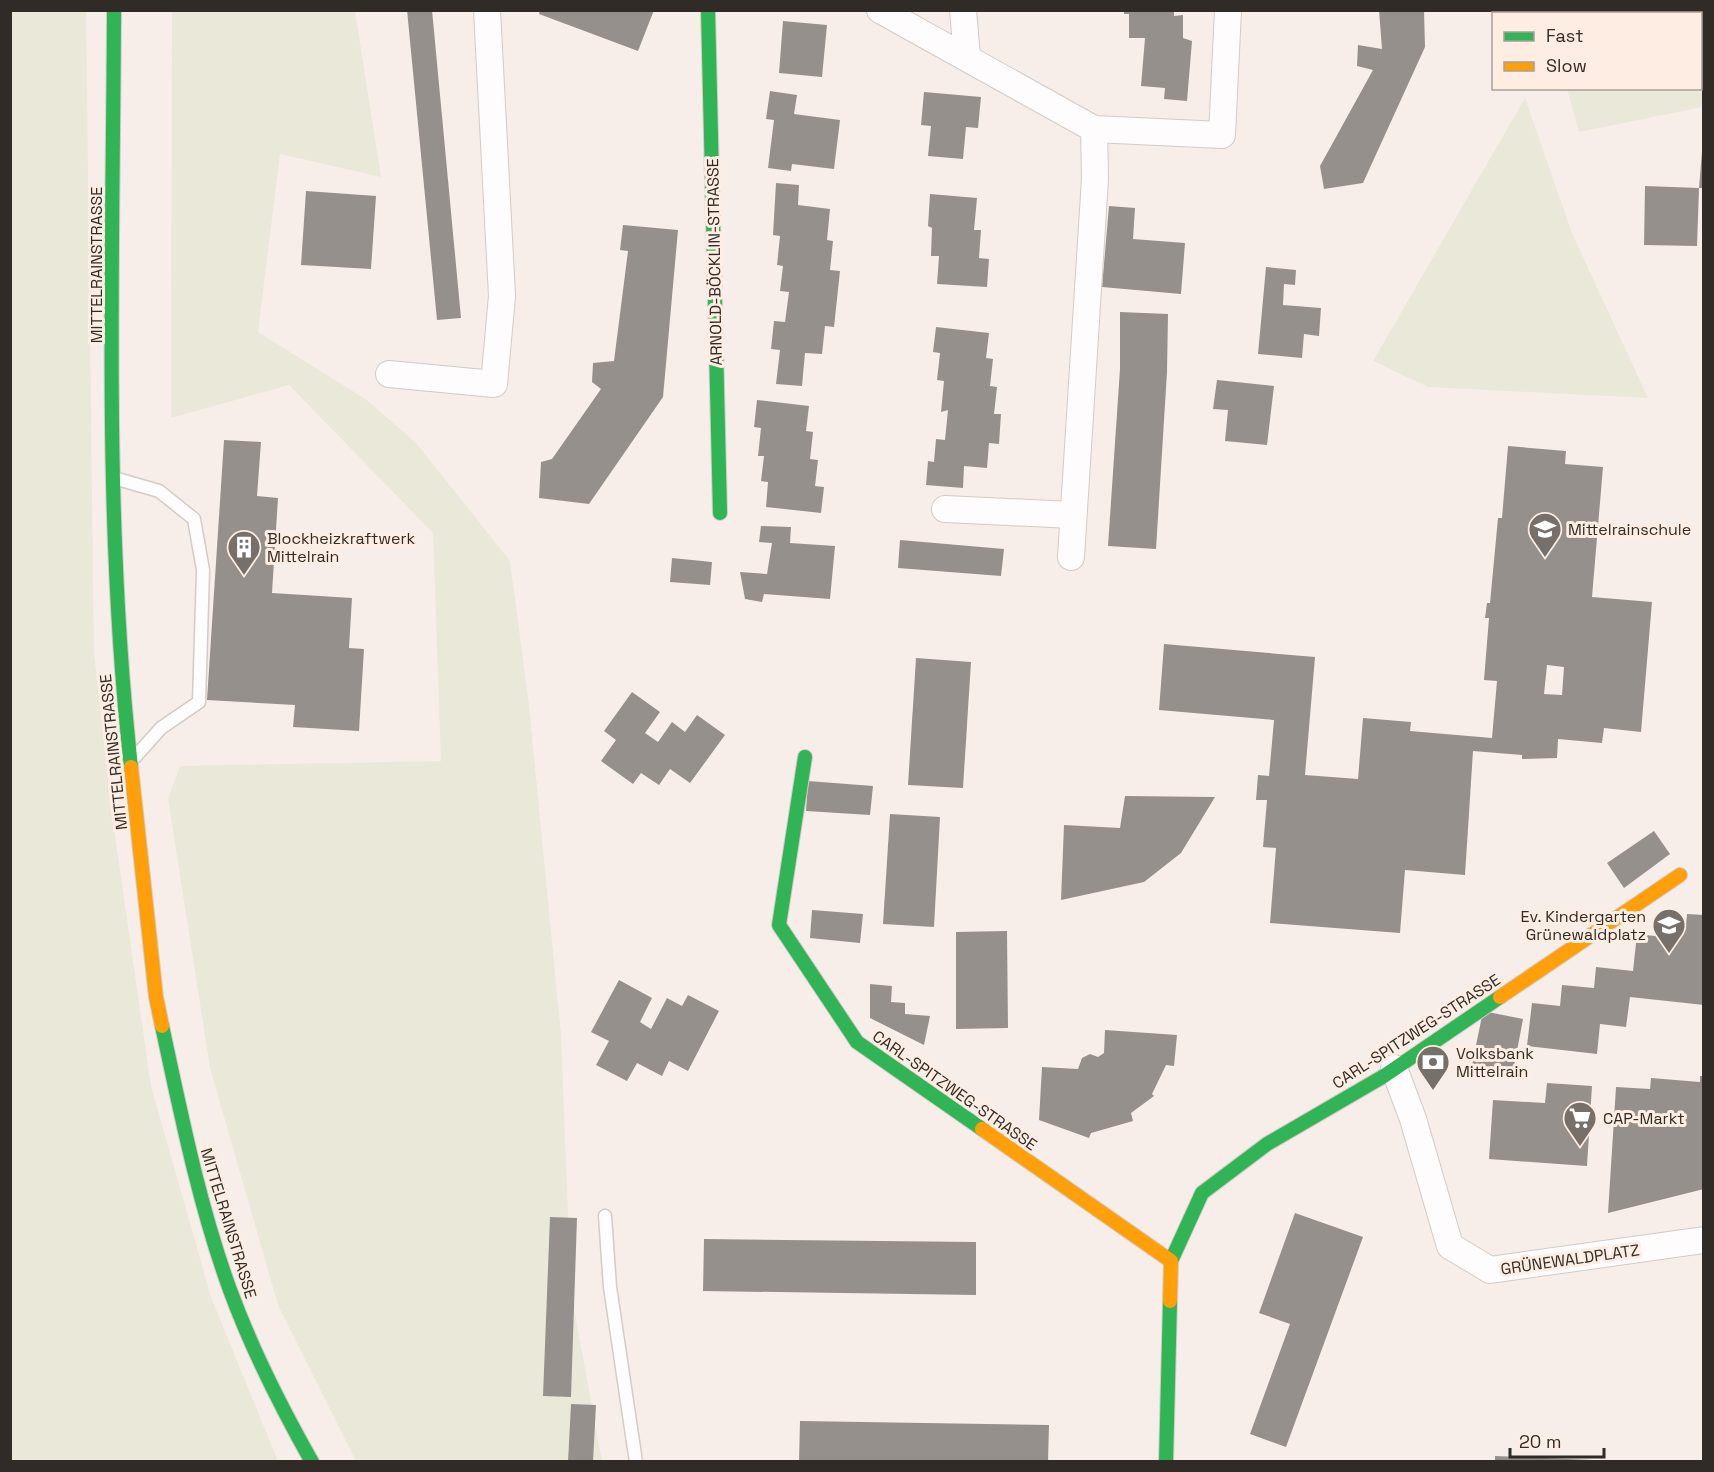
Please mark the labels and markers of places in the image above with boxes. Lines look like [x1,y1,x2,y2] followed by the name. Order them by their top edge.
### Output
[1527,511,1563,558] school or university icon: Mittelrainschule
[1568,519,1691,540] place label: Mittelrainschule
[267,528,415,567] place label: Blockheizkraftwerk Mittelrain
[226,529,262,576] building icon: Blockheizkraftwerk Mittelrain
[1521,906,1646,945] place label: Ev. Kindergarten Grünewaldplatz
[1651,907,1687,954] school or university icon: Ev. Kindergarten Grünewaldplatz
[1456,1043,1534,1082] place label: Volksbank Mittelrain
[1415,1044,1451,1091] bank icon: Volksbank Mittelrain
[1562,1100,1598,1147] supermarket icon: CAP-Markt
[1603,1108,1685,1129] place label: CAP-Markt

